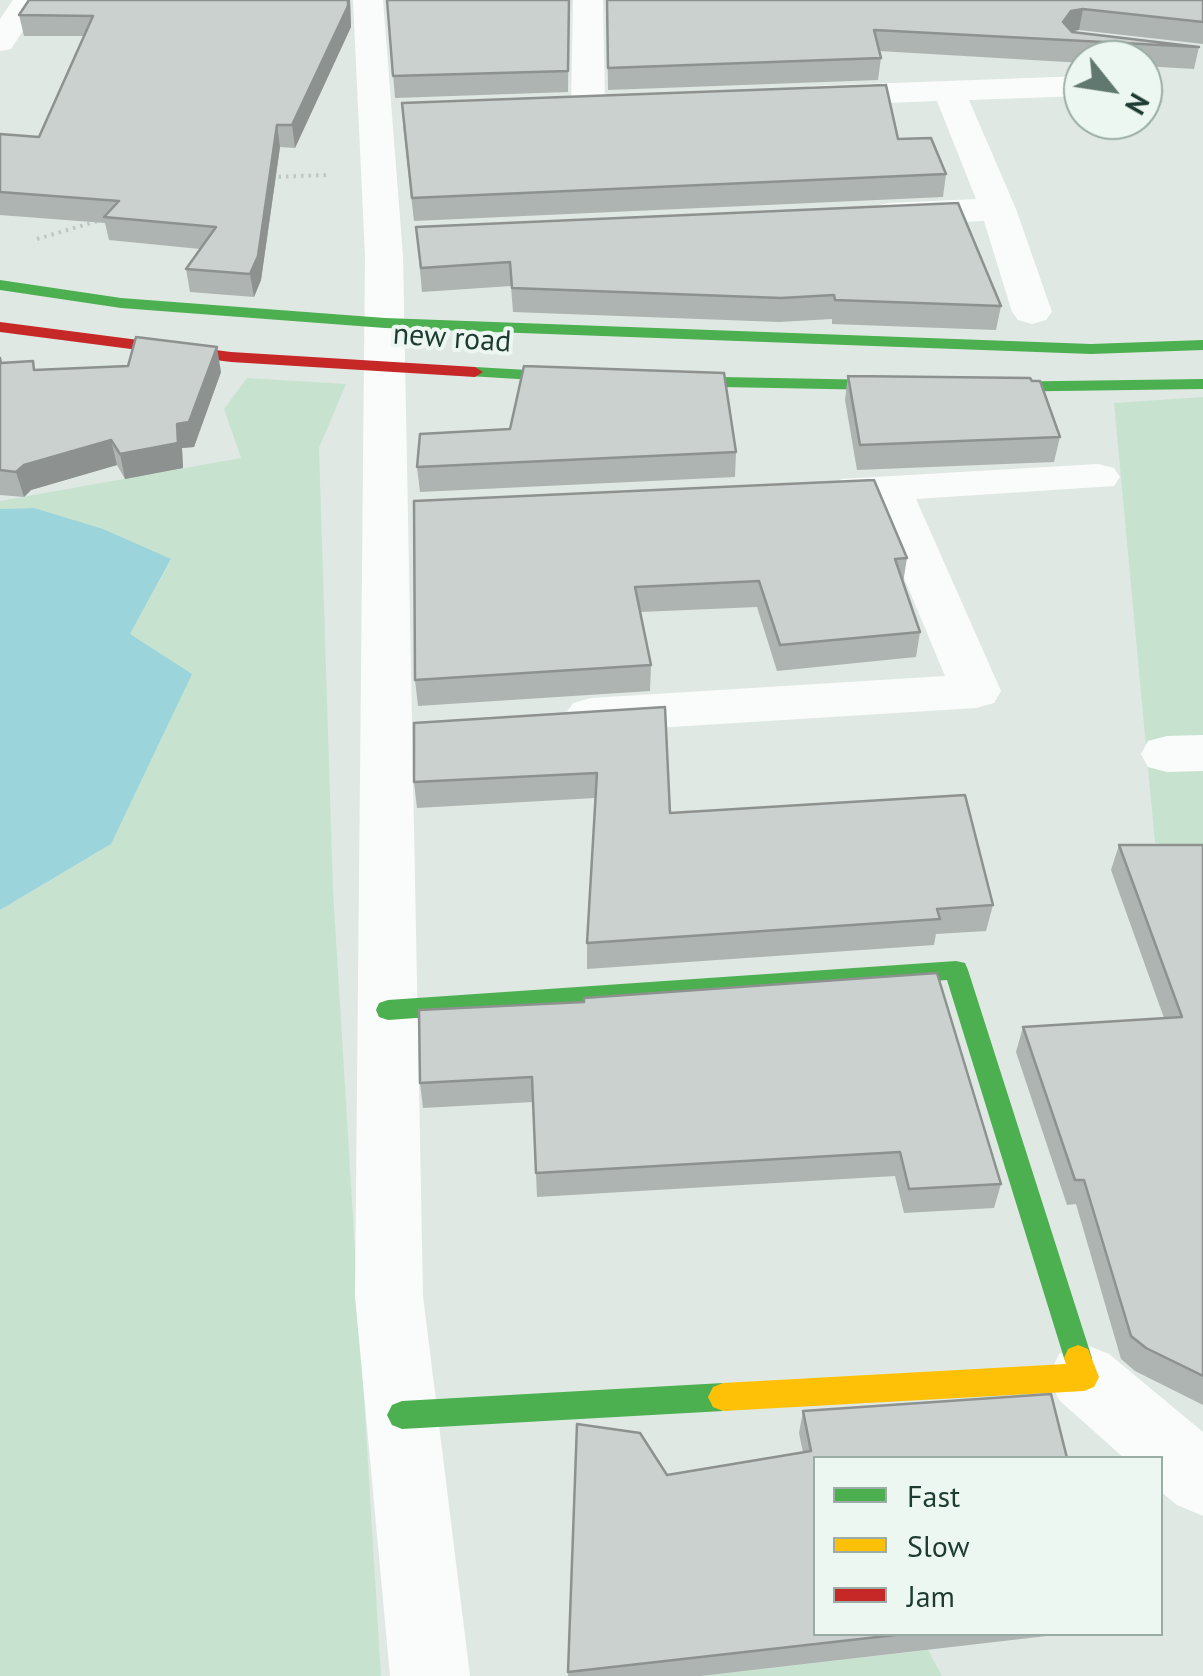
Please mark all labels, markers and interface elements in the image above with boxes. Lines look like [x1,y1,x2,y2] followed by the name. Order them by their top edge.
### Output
[1063,40,1163,140] north arrow
[1117,87,1158,121] text: N
[392,317,512,361] street label: new road
[813,1456,1163,1636] legend
[907,1476,960,1515] text: Fast
[907,1526,970,1565] text: Slow
[907,1576,955,1615] text: Jam

